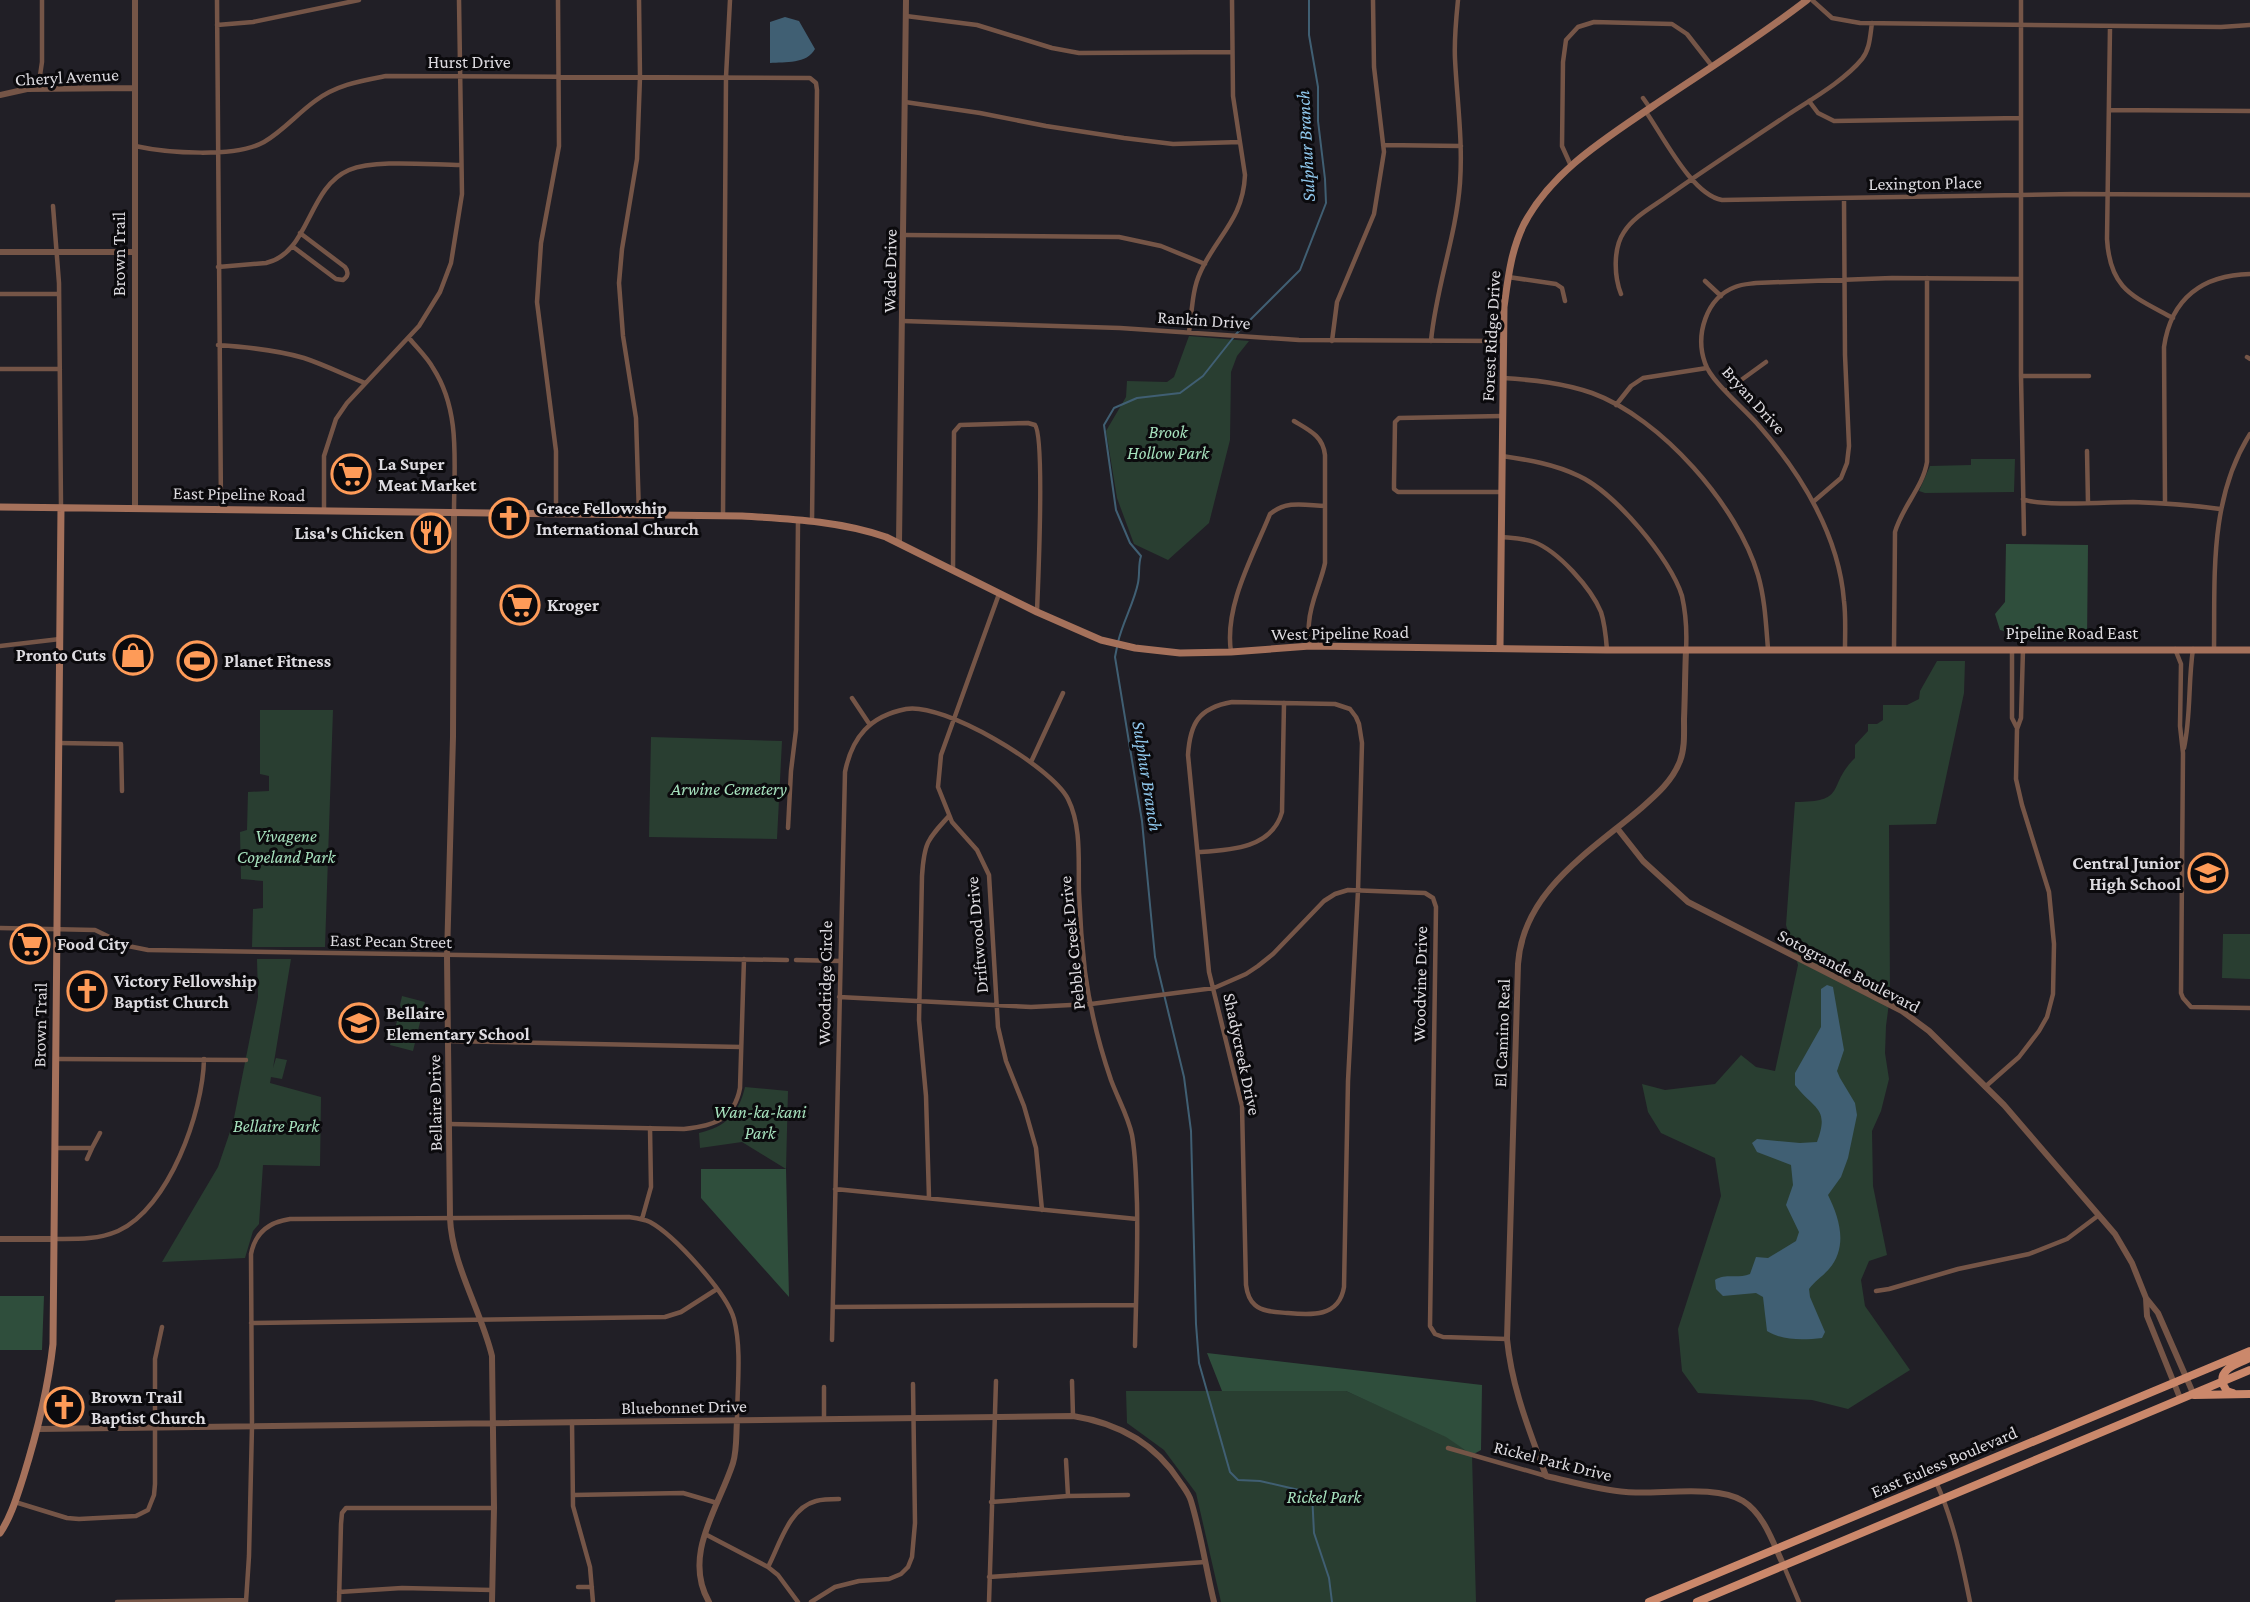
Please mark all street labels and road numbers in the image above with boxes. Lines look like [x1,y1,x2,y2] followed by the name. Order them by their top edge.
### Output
[427,52,511,72] street label: Hurst Drive
[15,64,120,90] street label: Cheryl Avenue
[1868,172,1982,194] street label: Lexington Place
[109,211,129,296] street label: Brown Trail
[879,229,901,313] street label: Wade Drive
[1478,270,1504,402] street label: Forest Ridge Drive
[1157,307,1251,333] street label: Rankin Drive
[1718,362,1790,438] street label: Bryan Drive
[173,483,306,505] street label: East Pipeline Road
[1271,622,1410,644] street label: West Pipeline Road
[2006,623,2139,643] street label: Pipeline Road East
[1055,875,1089,1011] street label: Pebble Creek Drive
[962,876,992,994] street label: Driftwood Drive
[814,920,836,1046] street label: Woodridge Circle
[1774,925,1924,1017] street label: Sotogrande Boulevard
[1409,926,1431,1042] street label: Woodvine Drive
[330,930,453,952] street label: East Pecan Street
[1490,978,1514,1088] street label: El Camino Real
[29,982,51,1068] street label: Brown Trail
[1219,991,1265,1117] street label: Shadycreek Drive
[424,1054,446,1152] street label: Bellaire Drive
[621,1396,747,1418] street label: Bluebonnet Drive
[1868,1422,2021,1502] street label: East Euless Boulevard
[1492,1437,1614,1485] street label: Rickel Park Drive

